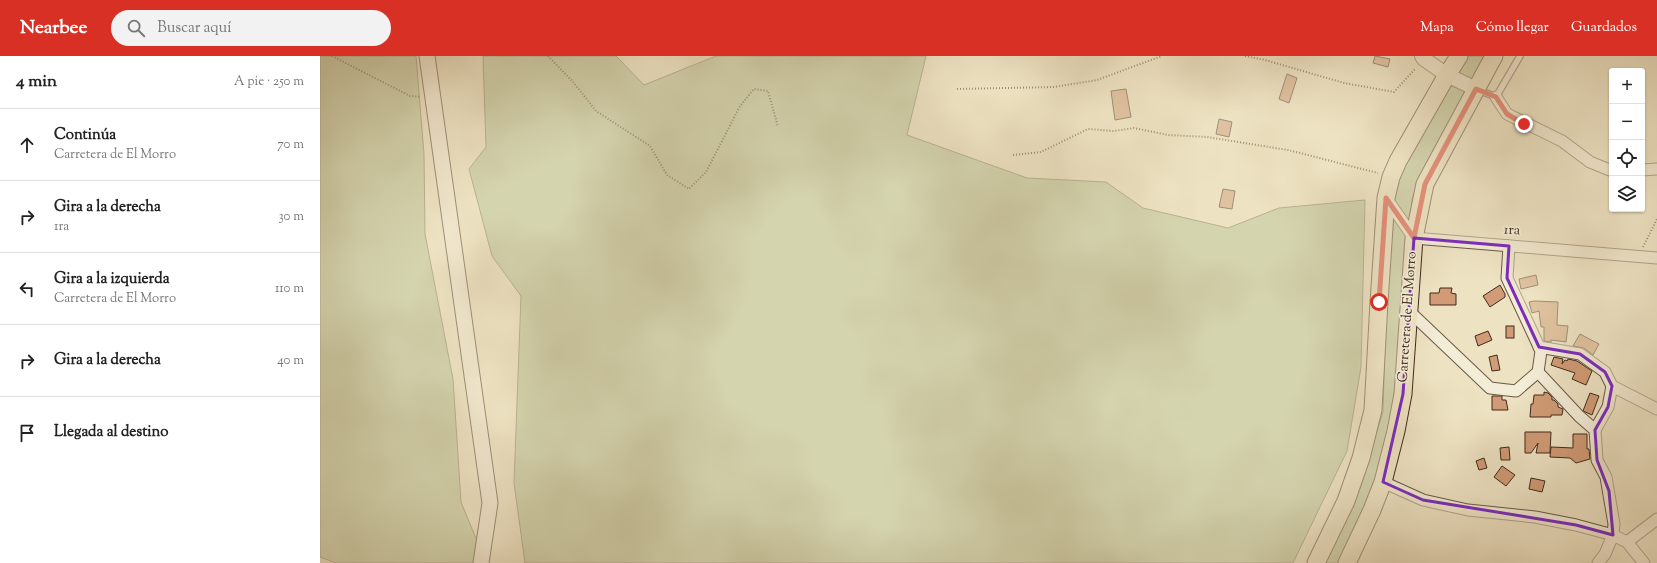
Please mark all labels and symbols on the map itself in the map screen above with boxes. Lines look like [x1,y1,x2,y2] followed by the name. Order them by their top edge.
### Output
[1515,115,1533,133] route end
[1503,220,1521,242] street label: 1ra
[1393,250,1423,383] street label: Carretera de El Morro
[1370,293,1388,311] route start

